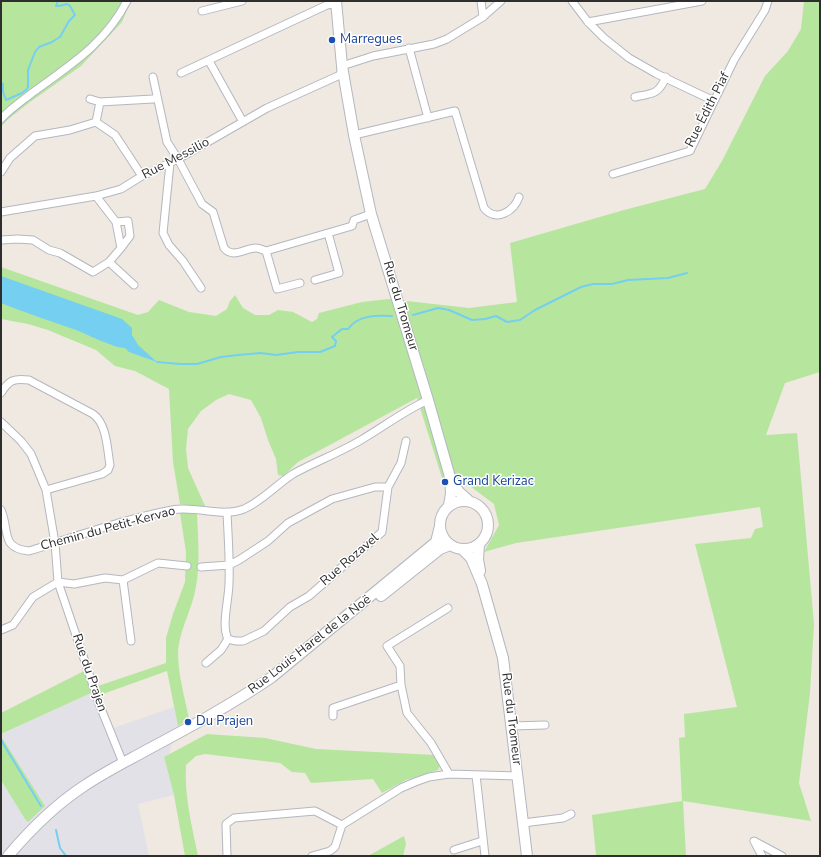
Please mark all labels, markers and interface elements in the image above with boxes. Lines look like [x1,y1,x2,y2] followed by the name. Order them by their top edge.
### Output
[340,32,402,48] place label: Marregues
[327,35,337,45] marker: Marregues
[682,70,734,150] street label: Rue Édith Piaf
[140,135,212,183] street label: Rue Messilio
[379,259,421,353] street label: Rue du Tromeur
[453,474,534,490] place label: Grand Kerizac
[440,477,450,487] marker: Grand Kerizac
[39,503,177,555] street label: Chemin du Petit-Kervao
[318,530,382,590] street label: Rue Rozavel
[246,592,374,698] street label: Rue Louis Harel de la Noë
[68,632,110,714] street label: Rue du Prajen
[498,672,524,766] street label: Rue du Tromeur
[196,714,253,730] place label: Du Prajen
[183,717,193,727] marker: Du Prajen

